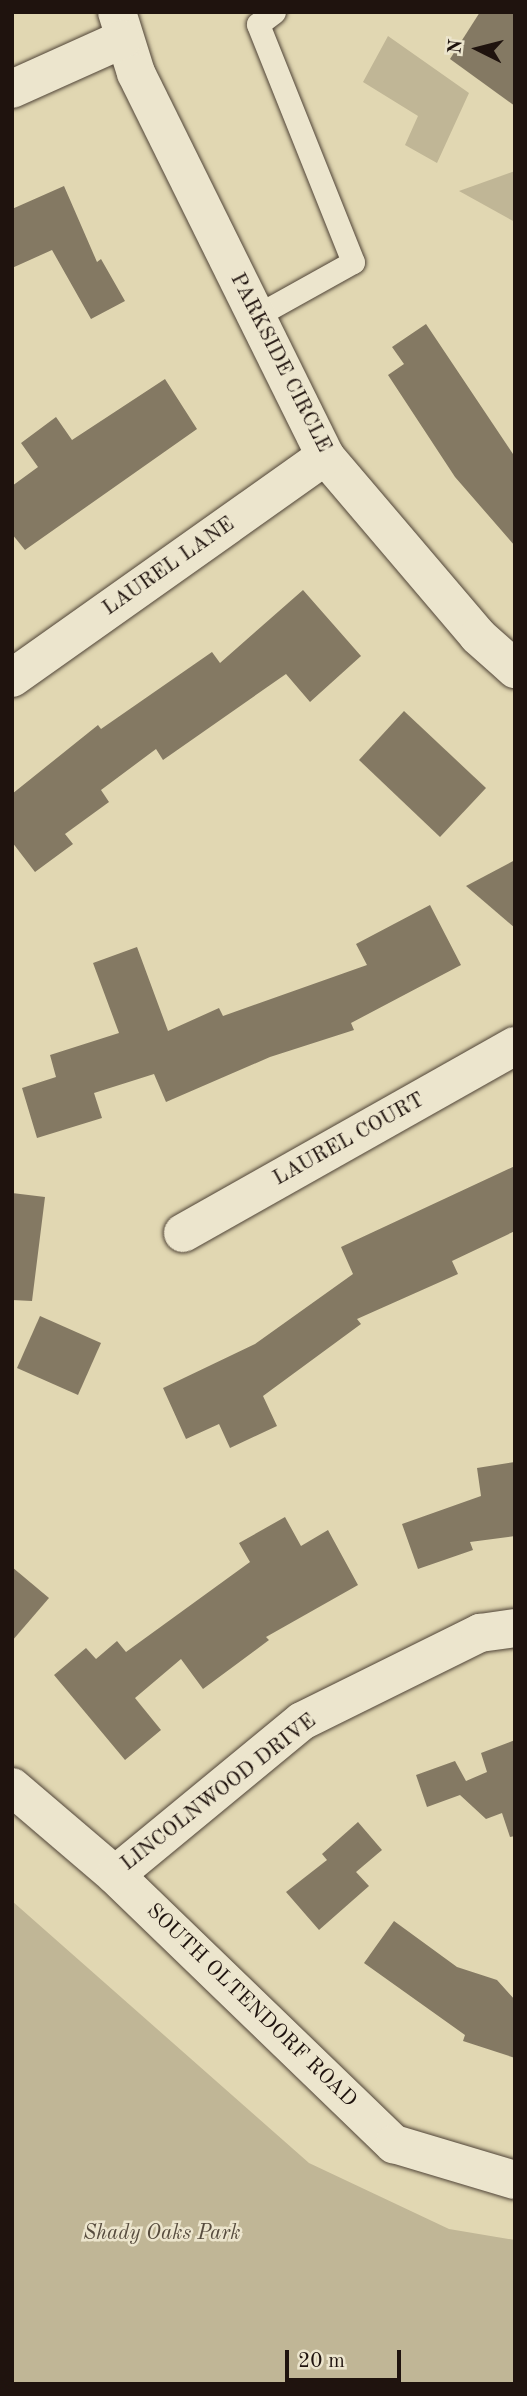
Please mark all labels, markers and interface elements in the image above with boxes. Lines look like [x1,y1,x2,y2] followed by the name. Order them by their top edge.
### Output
[443,14,513,84] north arrow
[446,39,467,55] text: N
[224,269,336,457] street label: PARKSIDE CIRCLE
[98,512,240,622] street label: LAUREL LANE
[269,1088,429,1192] street label: LAUREL COURT
[116,1709,322,1877] street label: LINCOLNWOOD DRIVE
[141,1899,361,2113] street label: SOUTH OLTENDORF ROAD
[83,2221,241,2247] park label: Shady Oaks Park
[289,2336,405,2380] scale bar
[298,2351,345,2372] text: 20 m

